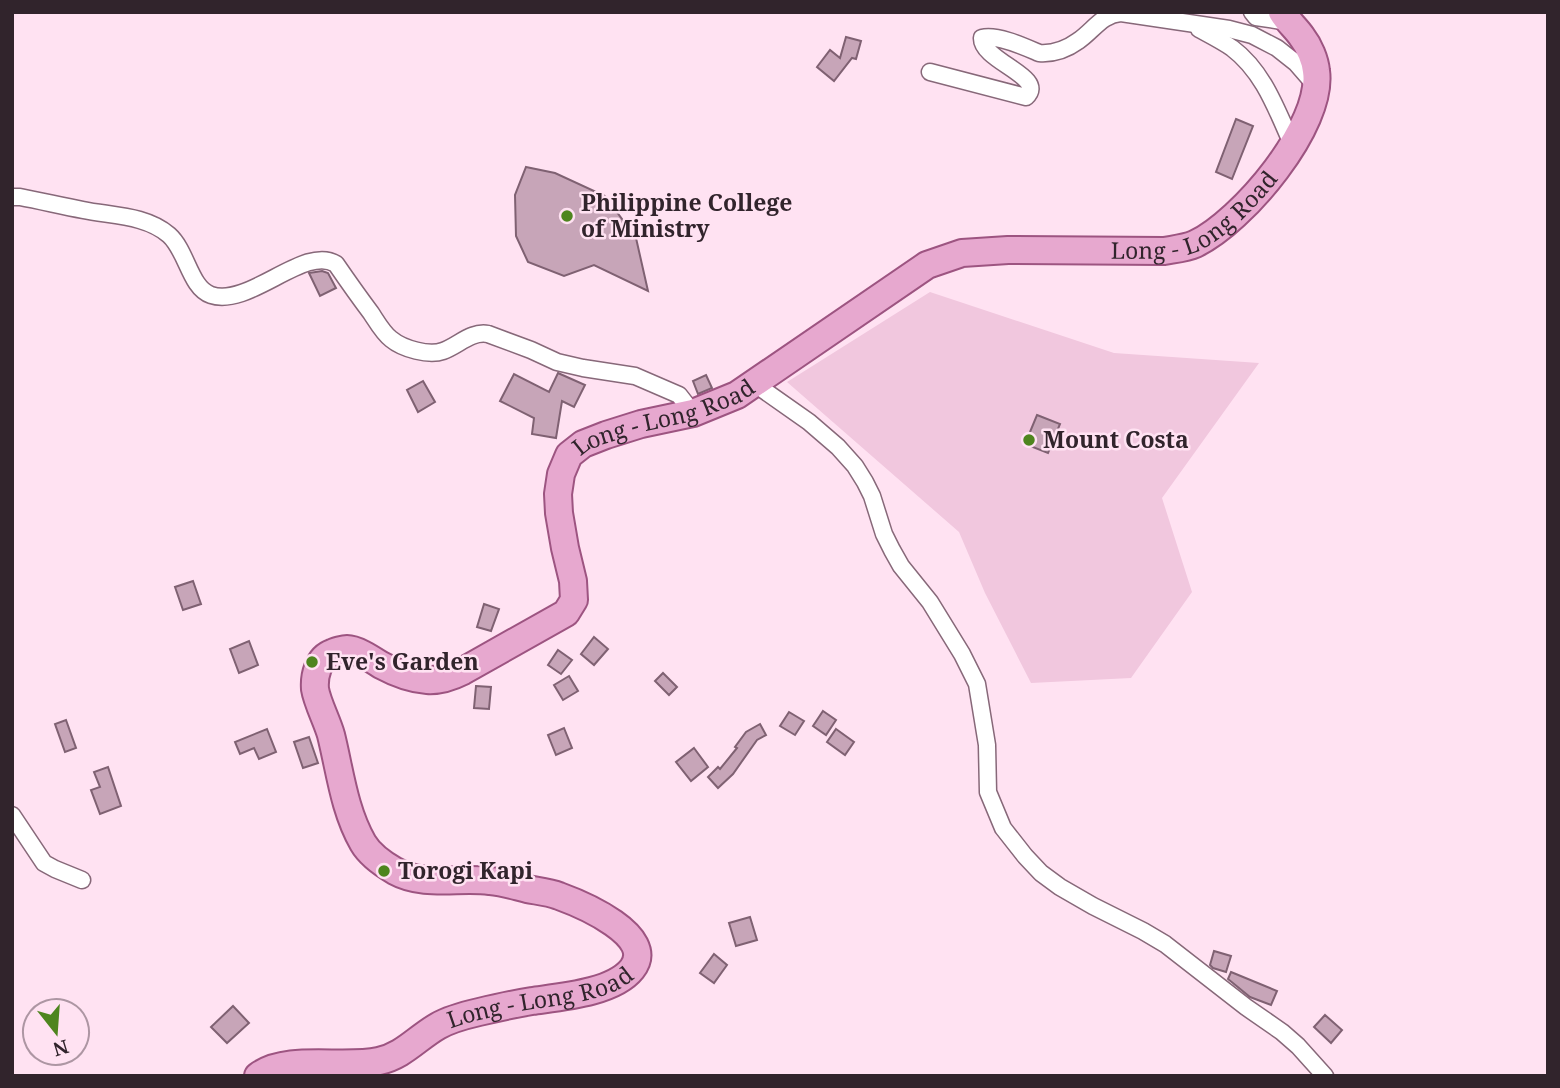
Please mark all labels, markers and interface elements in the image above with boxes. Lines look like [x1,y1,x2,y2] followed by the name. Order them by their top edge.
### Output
[1111,164,1284,266] street label: Long - Long Road
[581,186,792,244] place label: Philippine College of Ministry
[559,208,575,224] marker: Philippine College of Ministry
[565,371,761,462] street label: Long - Long Road
[1043,423,1189,455] place label: Mount Costa
[1021,432,1037,448] marker: Mount Costa
[326,645,479,677] place label: Eve's Garden
[304,654,320,670] marker: Eve's Garden
[398,854,533,886] place label: Torogi Kapi
[376,863,392,879] marker: Torogi Kapi
[443,958,639,1035] street label: Long - Long Road
[21,997,91,1067] north arrow
[50,1034,72,1063] text: N

